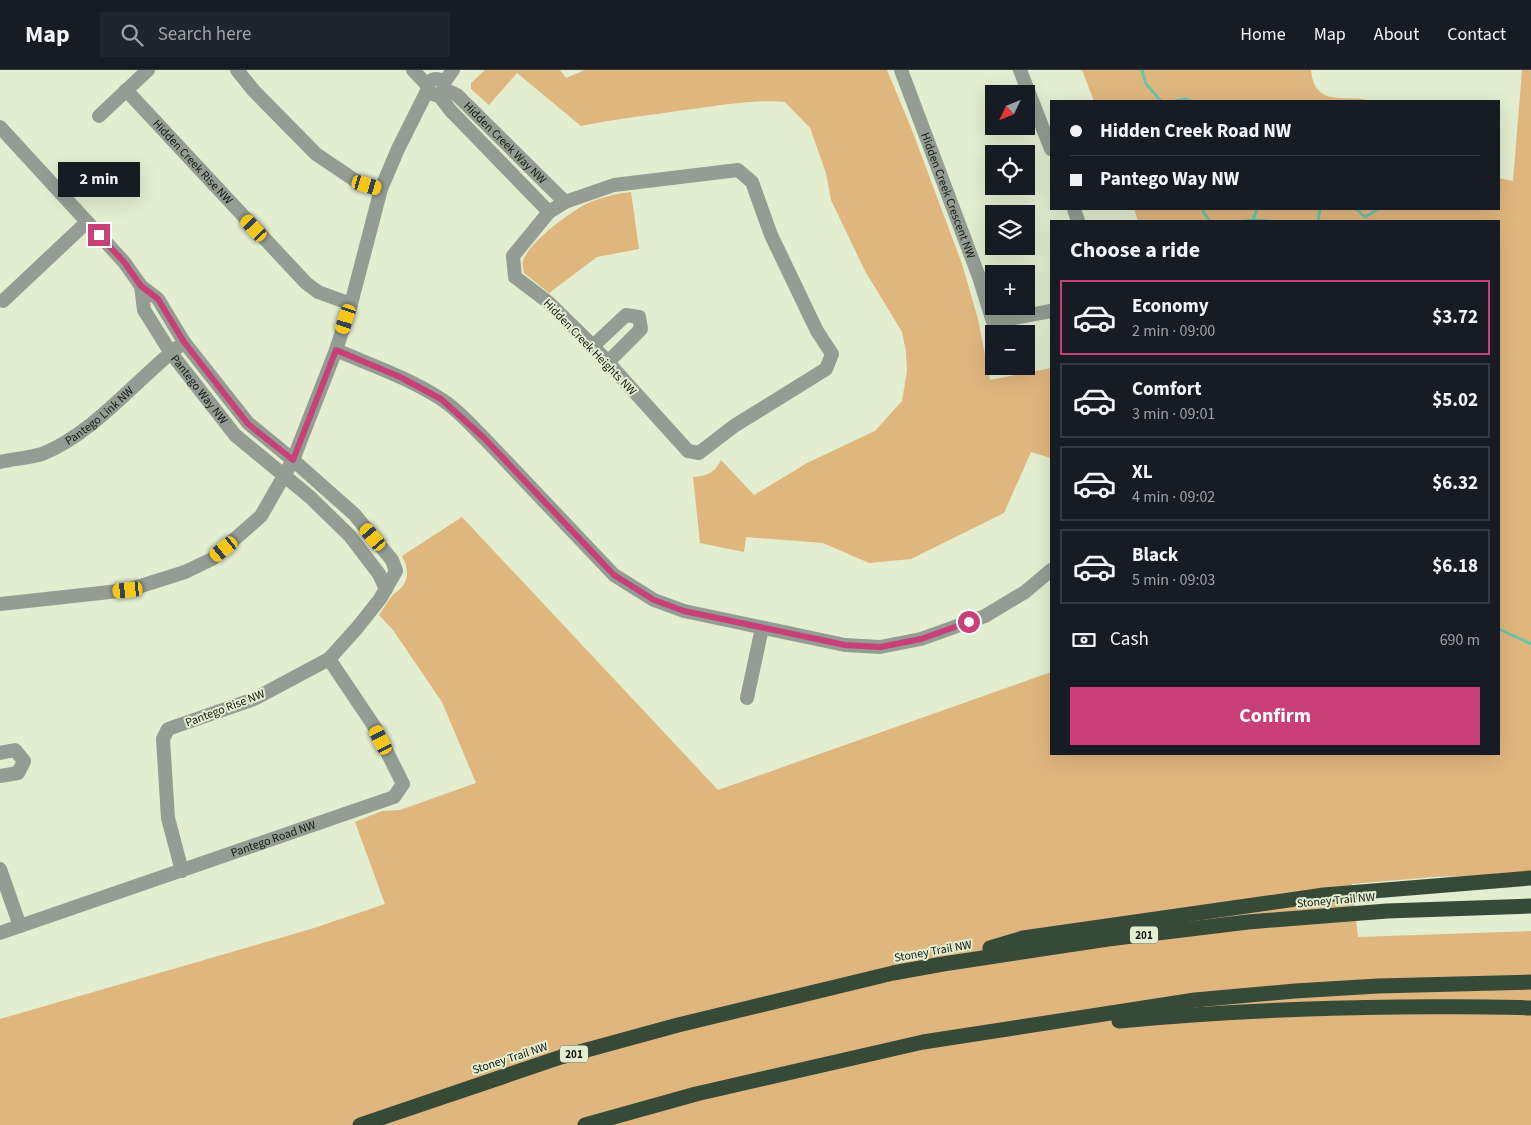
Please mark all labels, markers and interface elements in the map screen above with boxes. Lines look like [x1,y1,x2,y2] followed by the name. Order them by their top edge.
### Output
[100,12,450,57] search box
[25,17,70,52] text: Map
[118,21,146,49] icon: search
[158,21,251,48] text: Search here
[1240,22,1286,47] text: Home
[1314,22,1346,47] text: Map
[1374,22,1419,47] text: About
[1447,22,1506,47] text: Contact
[985,85,1035,135] north arrow
[985,85,1035,375] map controls
[459,98,550,188] street label: Hidden Creek Way NW
[149,116,237,209] street label: Hidden Creek Rise NW
[1100,118,1291,145] text: Hidden Creek Road NW
[916,130,979,262] street label: Hidden Creek Crescent NW
[985,145,1035,195] button: locate
[58,162,140,198] callout: 2 min
[1100,166,1239,193] text: Pantego Way NW
[80,168,118,190] text: 2 min
[350,174,383,196] car
[985,205,1035,255] button: layers
[238,212,269,244] car
[88,224,110,246] route end
[1070,234,1200,266] text: Choose a ride
[985,265,1035,315] button: +
[1132,293,1209,320] text: Economy
[539,295,641,400] street label: Hidden Creek Heights NW
[1072,295,1117,340] icon: car
[334,302,357,336] car
[1432,304,1478,331] text: $3.72
[1132,320,1215,342] text: 2 min · 09:00
[985,325,1035,375] button: −
[166,351,232,428] street label: Pantego Way NW
[1132,376,1202,403] text: Comfort
[1072,378,1117,423] icon: car
[62,382,138,449] street label: Pantego Link NW
[1432,387,1478,414] text: $5.02
[1132,403,1215,425] text: 3 min · 09:01
[1132,459,1153,486] text: XL
[1072,461,1117,506] icon: car
[1432,470,1478,497] text: $6.32
[1132,486,1215,508] text: 4 min · 09:02
[357,521,388,553] car
[207,534,240,564] car
[1132,542,1178,569] text: Black
[1072,544,1117,589] icon: car
[1432,553,1478,580] text: $6.18
[1132,569,1215,591] text: 5 min · 09:03
[112,581,143,599] car
[958,611,980,633] route start
[1070,626,1098,654] icon: cash
[1110,626,1149,653] text: Cash
[1440,629,1480,651] text: 690 m
[183,685,268,731] street label: Pantego Rise NW
[1070,687,1480,745] button: Confirm
[367,723,394,757] car
[229,816,319,862] street label: Pantego Road NW
[1296,889,1376,912] street label: Stoney Trail NW
[1130,926,1158,944] road number: 201
[893,936,974,967] street label: Stoney Trail NW
[470,1038,551,1079] street label: Stoney Trail NW
[560,1046,588,1062] road number: 201

